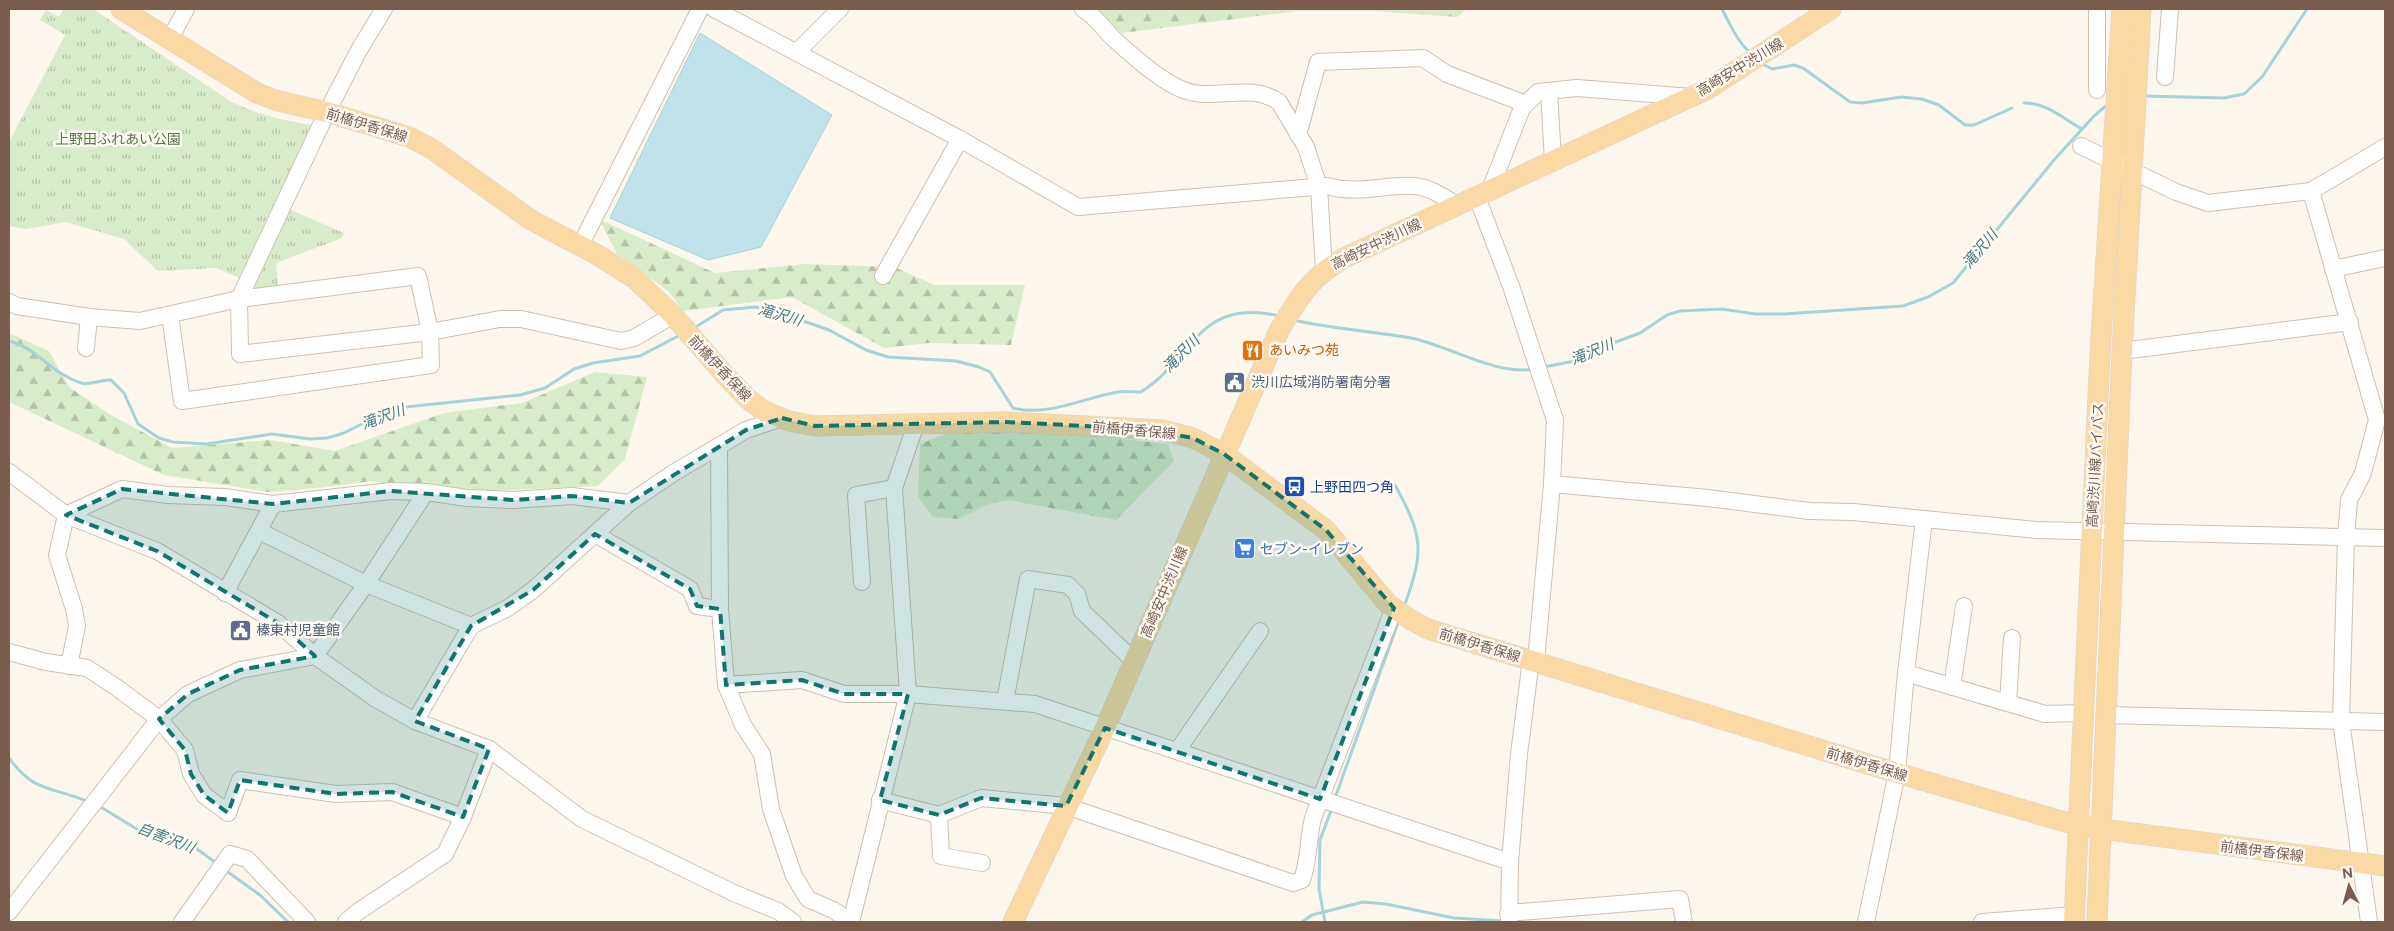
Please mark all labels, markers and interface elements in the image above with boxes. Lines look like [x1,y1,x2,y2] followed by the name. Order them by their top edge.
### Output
[1694,35,1786,99] street label: 高崎安中渋川線
[324,105,410,145] street label: 前橋伊香保線
[55,131,181,147] park label: 上野田ふれあい公園
[1328,215,1424,273] street label: 高崎安中渋川線
[1959,224,2003,272] water label: 滝沢川
[756,300,806,330] water label: 滝沢川
[1159,330,1205,376] water label: 滝沢川
[686,332,754,404] street label: 前橋伊香保線
[1568,334,1618,369] water label: 滝沢川
[1241,338,1265,362] restaurant icon: あいみつ苑
[1269,342,1339,358] place label: あいみつ苑
[1223,370,1247,394] public building icon: 渋川広域消防署南分署
[1251,374,1391,390] place label: 渋川広域消防署南分署
[359,400,409,433] water label: 滝沢川
[2084,402,2106,528] street label: 高崎渋川線バイパス
[1091,418,1177,442] street label: 前橋伊香保線
[1282,475,1306,499] bus stop icon: 上野田四つ角
[1310,479,1394,495] place label: 上野田四つ角
[1232,537,1256,561] supermarket icon: セブン-イレブン
[1260,541,1364,557] place label: セブン-イレブン
[1137,544,1191,640] street label: 高崎安中渋川線
[228,618,252,642] public building icon: 榛東村児童館
[256,622,340,638] place label: 榛東村児童館
[1437,625,1523,665] street label: 前橋伊香保線
[1824,744,1910,784] street label: 前橋伊香保線
[135,819,199,858] water label: 自害沢川
[2219,838,2305,864] street label: 前橋伊香保線
[2324,861,2374,911] north arrow
[2341,865,2354,882] text: N

